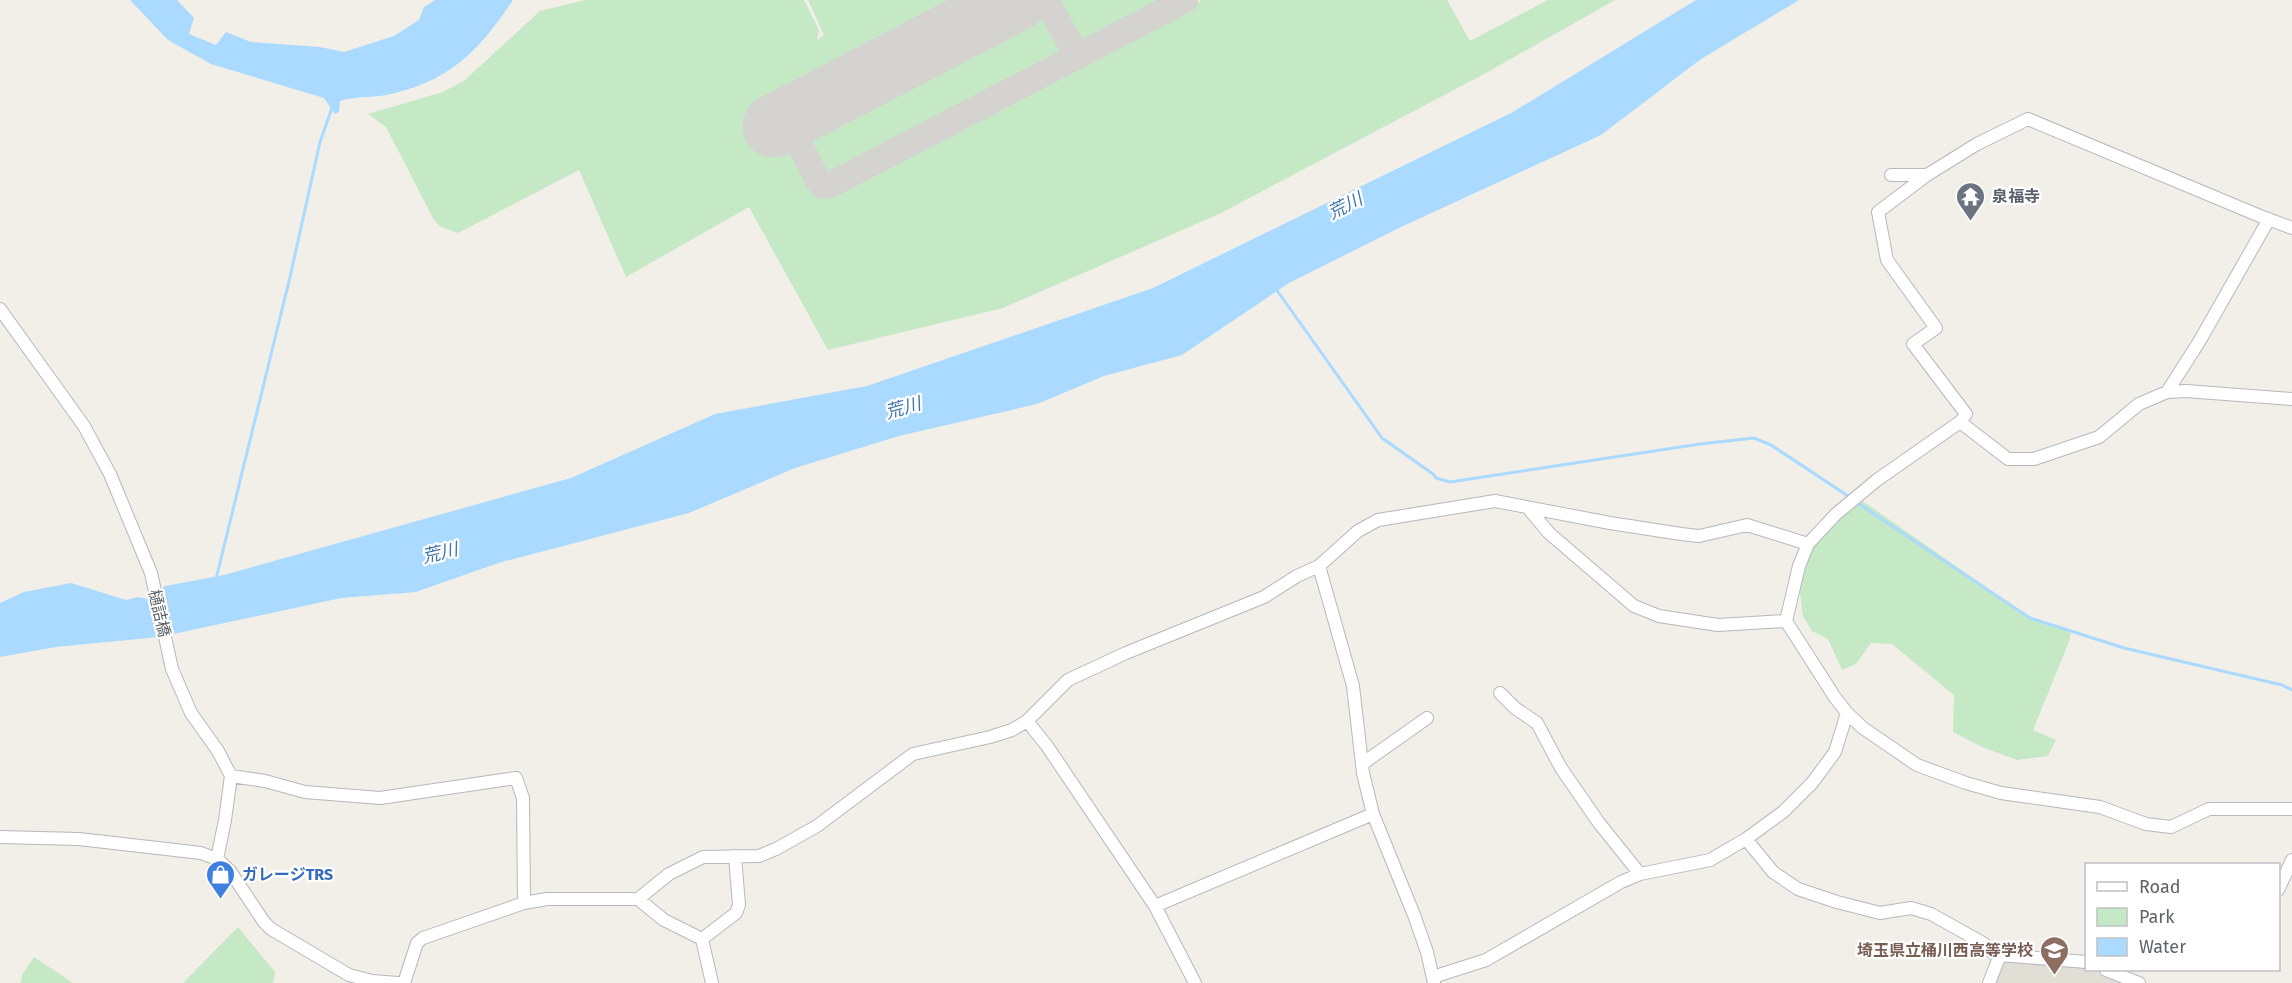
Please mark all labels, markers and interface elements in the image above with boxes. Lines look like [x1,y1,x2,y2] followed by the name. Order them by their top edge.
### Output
[1955,180,1987,222] temple icon: 泉福寺
[1324,187,1368,224] water label: 荒川
[1992,187,2040,206] place label: 泉福寺
[883,392,925,424] water label: 荒川
[420,538,462,568] water label: 荒川
[145,588,174,639] street label: 樋詰橋
[205,858,237,900] shop icon: ガレージTRS
[2085,863,2280,971] legend
[242,865,333,884] place label: ガレージTRS
[2139,876,2181,898] text: Road
[2139,906,2175,928] text: Park
[2038,934,2070,976] school or university icon: 埼玉県立桶川西高等学校
[2139,936,2186,958] text: Water
[1857,941,2033,960] place label: 埼玉県立桶川西高等学校

